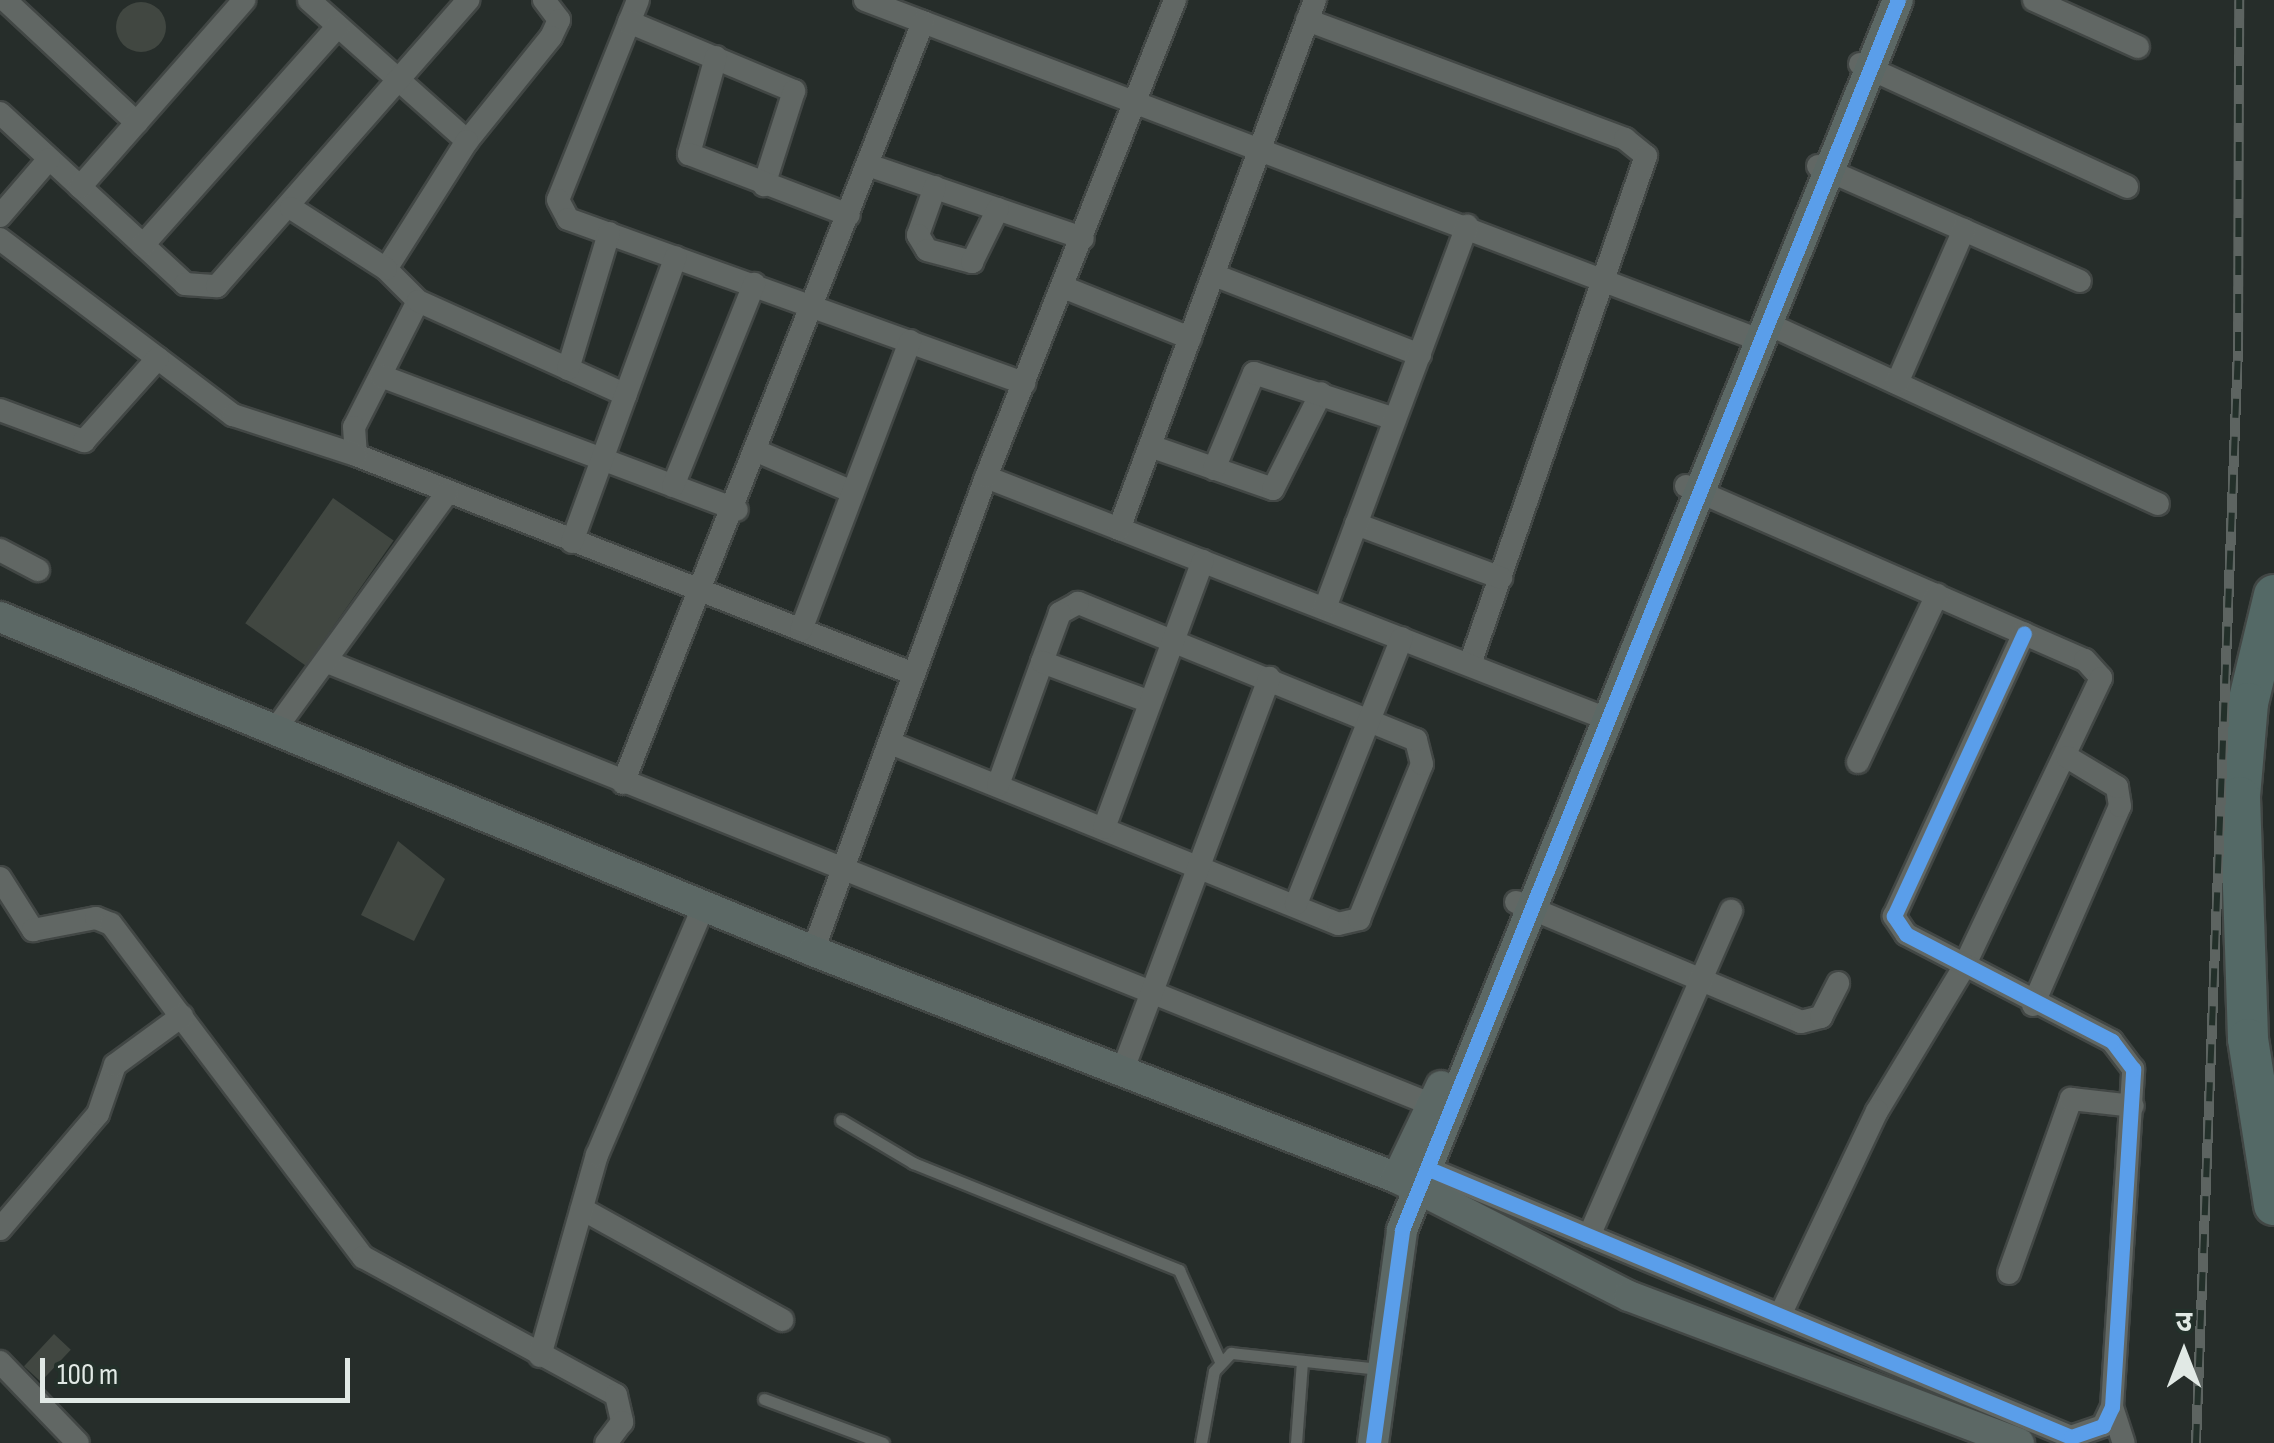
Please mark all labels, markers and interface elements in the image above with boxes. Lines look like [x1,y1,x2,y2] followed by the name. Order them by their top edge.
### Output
[2134,1303,2234,1403] north arrow
[2176,1306,2192,1339] text: उ
[45,1338,355,1400] scale bar
[57,1357,118,1393] text: 100 m

